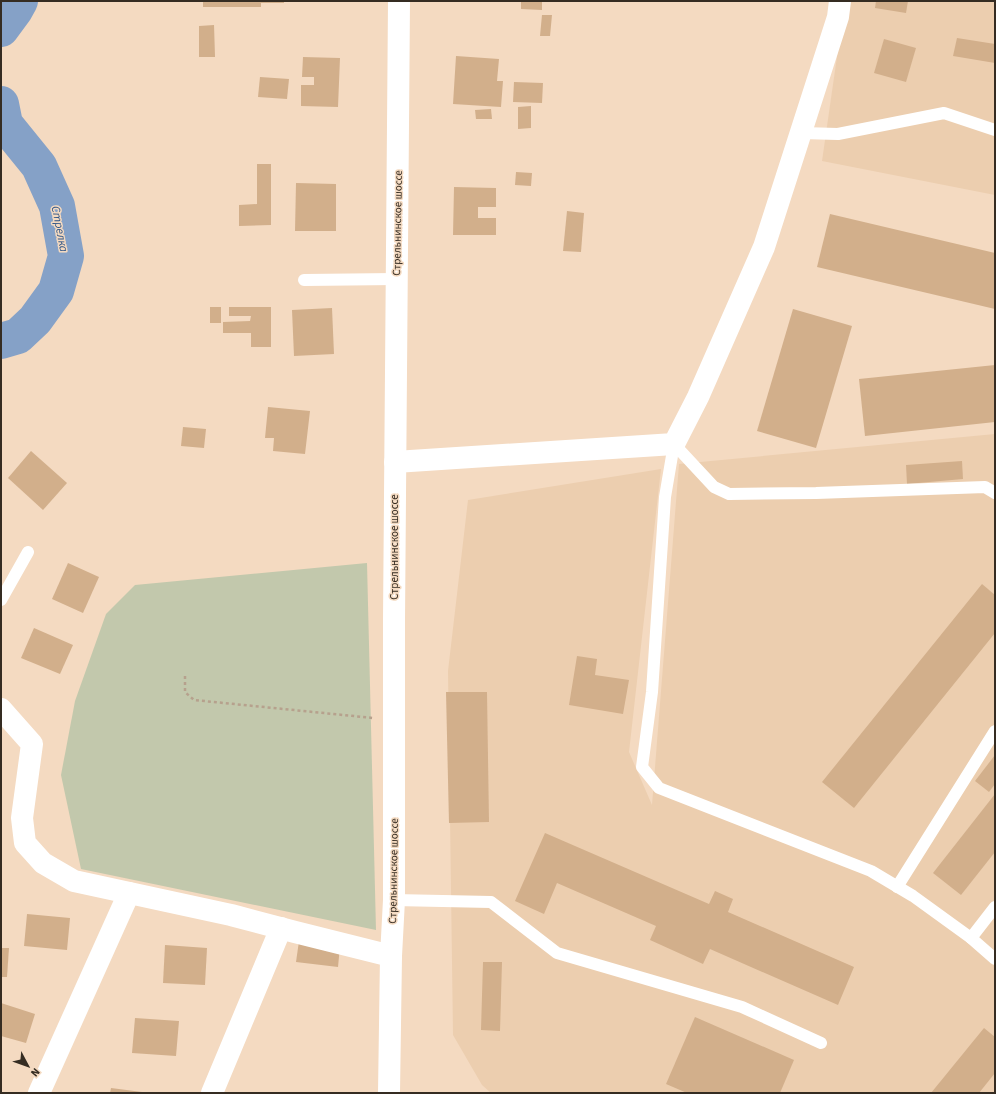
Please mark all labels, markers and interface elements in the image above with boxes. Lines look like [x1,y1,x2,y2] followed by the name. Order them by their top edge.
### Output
[389,170,406,276] street label: Стрельнинское шоссе
[47,205,72,254] water label: Стрелка
[387,494,402,600] street label: Стрельнинское шоссе
[385,818,402,924] street label: Стрельнинское шоссе
[8,1046,48,1086] north arrow
[27,1065,43,1080] text: N

